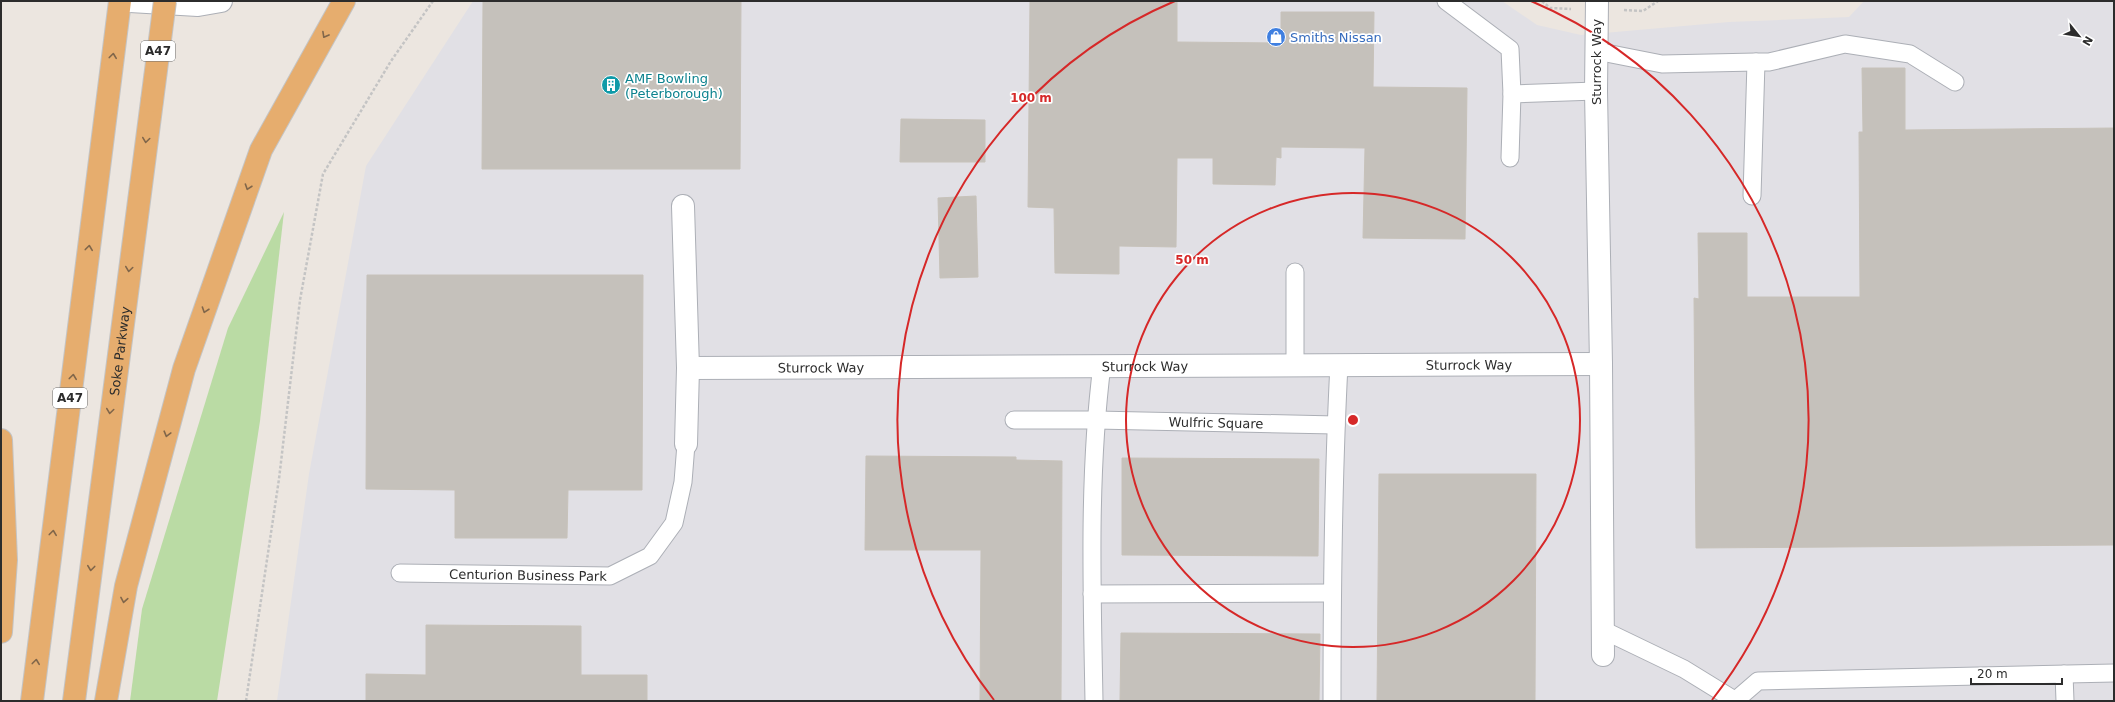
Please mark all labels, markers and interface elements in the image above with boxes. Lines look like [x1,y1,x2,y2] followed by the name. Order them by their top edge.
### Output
[2059,16,2099,56] north arrow
[1589,19,1604,105] street label: Sturrock Way
[1265,26,1287,48] shop icon: Smiths Nissan
[1290,30,1382,45] place label: Smiths Nissan
[323,31,330,38] one-way arrow
[2079,34,2095,48] text: N
[141,41,175,61] road number: A47
[108,53,117,59] one-way arrow
[625,71,723,101] place label: AMF Bowling (Peterborough)
[600,74,622,96] building icon: AMF Bowling (Peterborough)
[1010,91,1052,105] text: 100 m
[142,137,151,143] one-way arrow
[244,183,252,190] one-way arrow
[84,245,93,251] one-way arrow
[1175,253,1209,267] text: 50 m
[125,266,134,272] one-way arrow
[107,305,133,397] street label: Soke Parkway
[201,306,209,313] one-way arrow
[1426,357,1512,373] street label: Sturrock Way
[1102,359,1188,374] street label: Sturrock Way
[778,360,864,376] street label: Sturrock Way
[68,374,77,380] one-way arrow
[53,388,87,408] road number: A47
[106,408,115,414] one-way arrow
[1346,413,1360,427] centre of rings
[1168,415,1264,431] street label: Wulfric Square
[163,431,171,437] one-way arrow
[48,530,57,536] one-way arrow
[87,565,96,571] one-way arrow
[449,567,607,584] street label: Centurion Business Park
[120,597,128,603] one-way arrow
[32,659,41,665] one-way arrow
[1971,660,2062,686] scale bar
[1977,667,2008,681] text: 20 m

